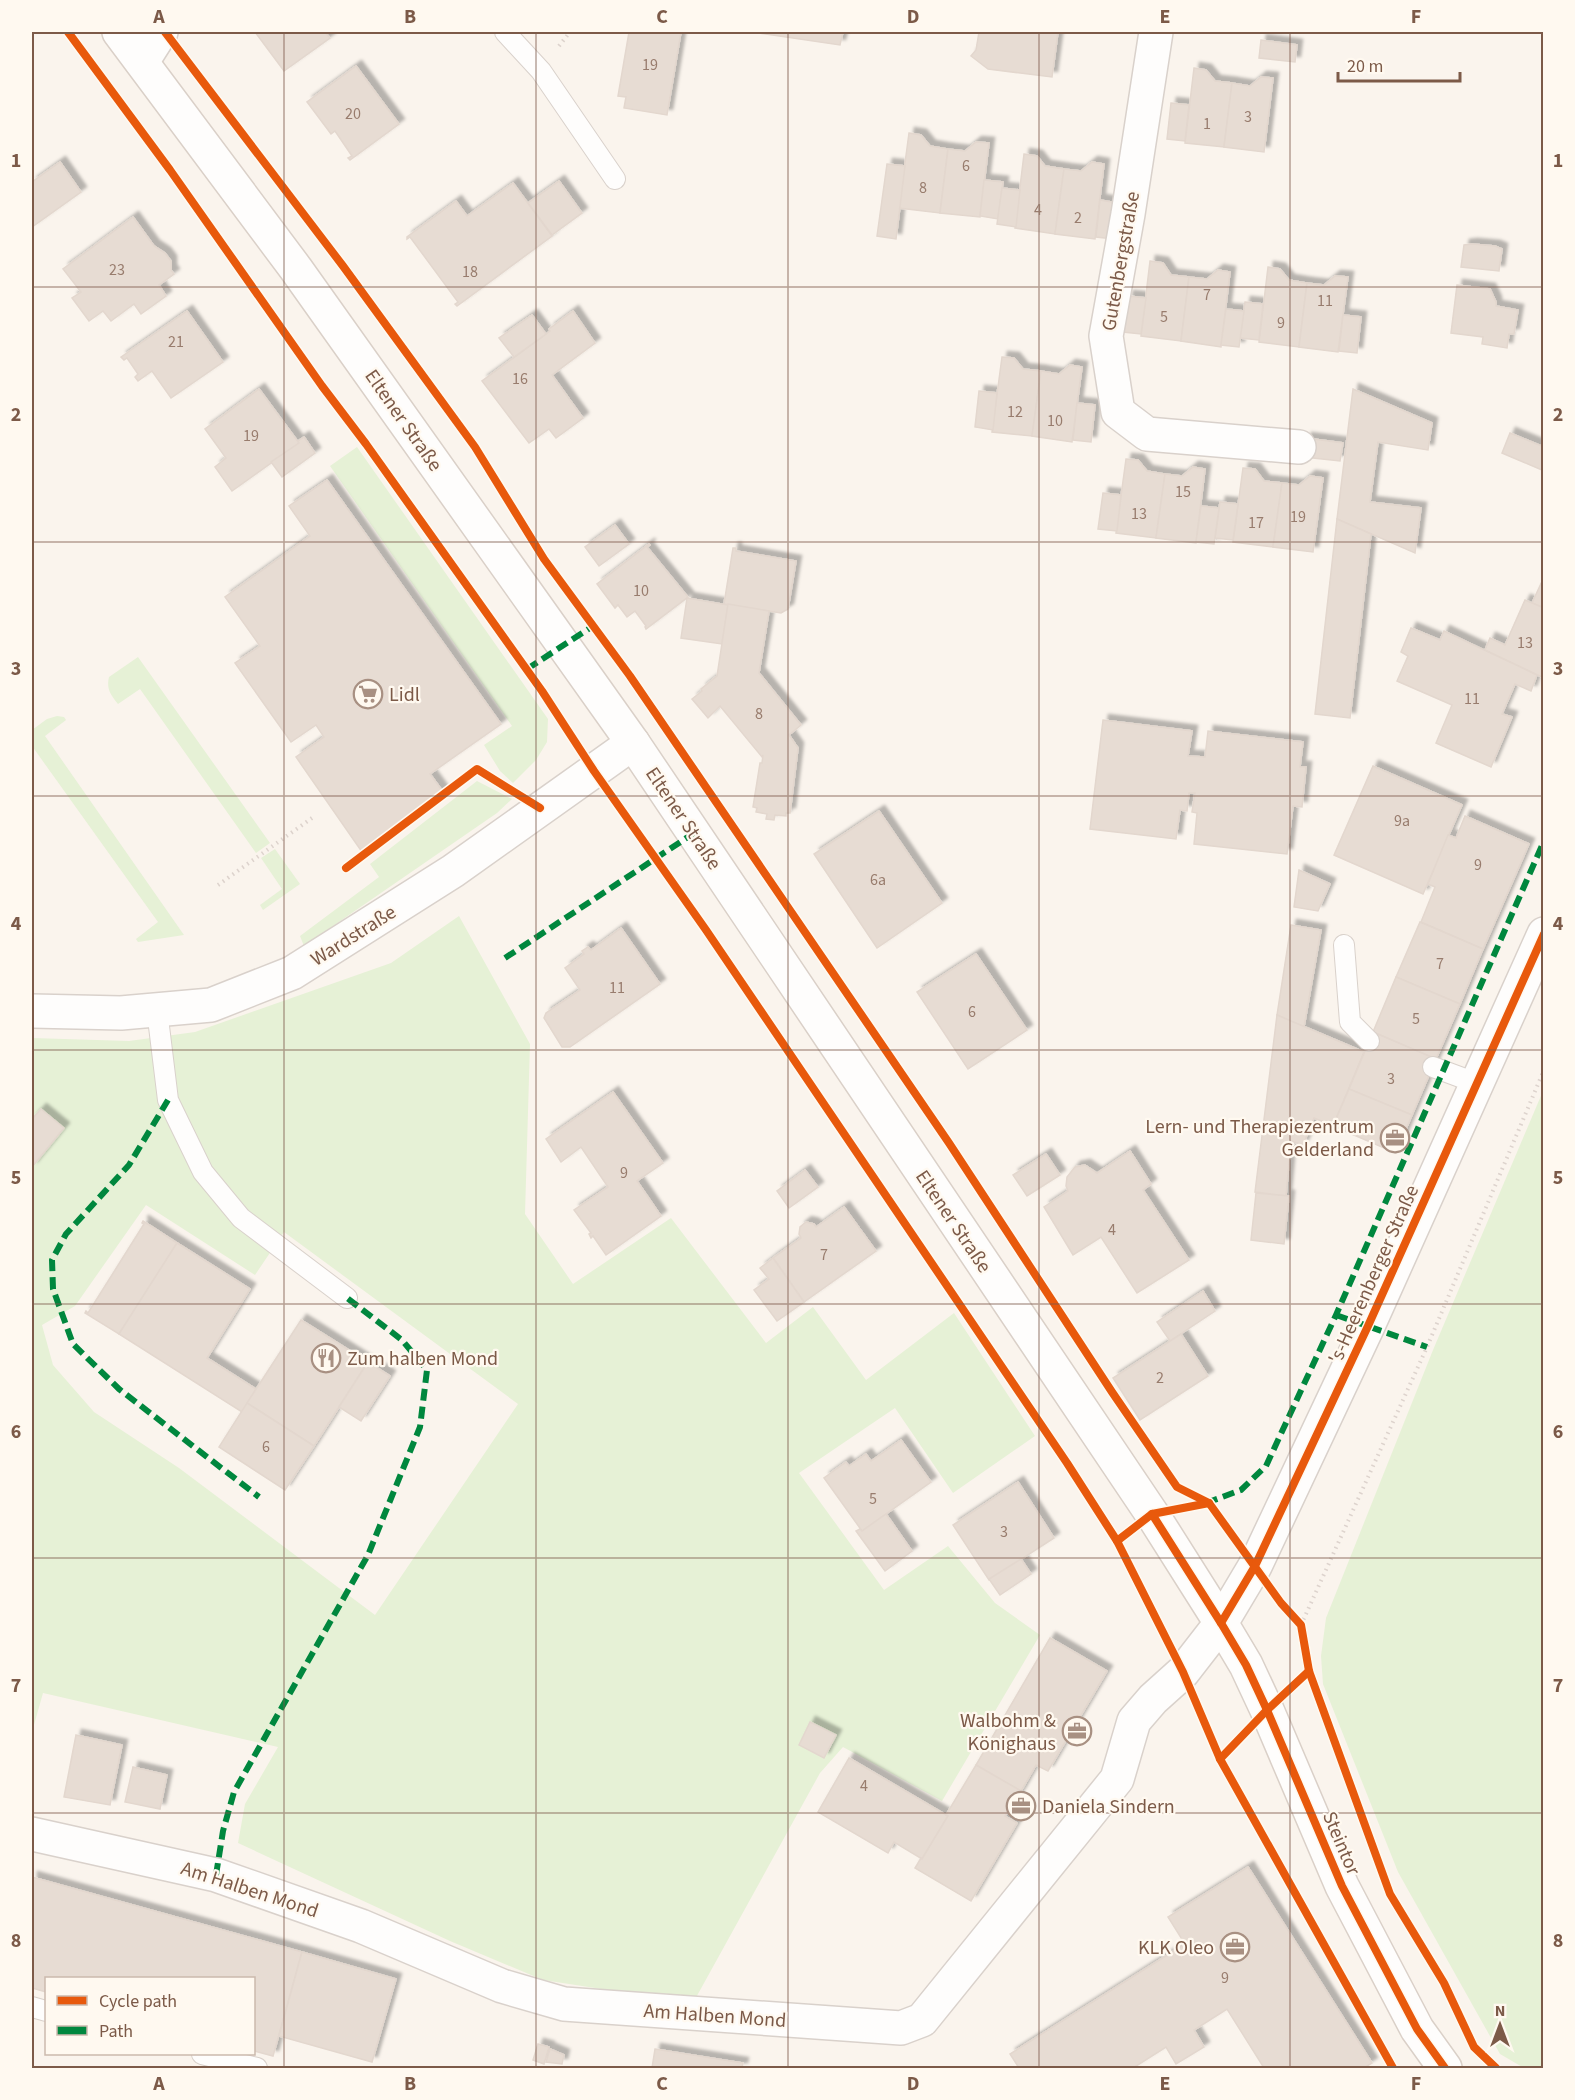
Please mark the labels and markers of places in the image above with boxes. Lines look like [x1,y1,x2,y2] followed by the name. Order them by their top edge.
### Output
[352,678,384,710] supermarket icon: Lidl
[389,681,420,709] place label: Lidl
[1145,1113,1374,1164] place label: Lern- und Therapiezentrum Gelderland
[1379,1122,1411,1154] office icon: Lern- und Therapiezentrum Gelderland
[310,1342,342,1374] restaurant icon: Zum halben Mond
[347,1345,498,1373] place label: Zum halben Mond
[960,1707,1056,1758] place label: Walbohm & Könighaus
[1061,1715,1093,1747] office icon: Walbohm & Könighaus
[1005,1790,1037,1822] office icon: Daniela Sindern
[1042,1793,1175,1821] place label: Daniela Sindern
[1219,1931,1251,1963] office icon: KLK Oleo
[1138,1934,1214,1962] place label: KLK Oleo

